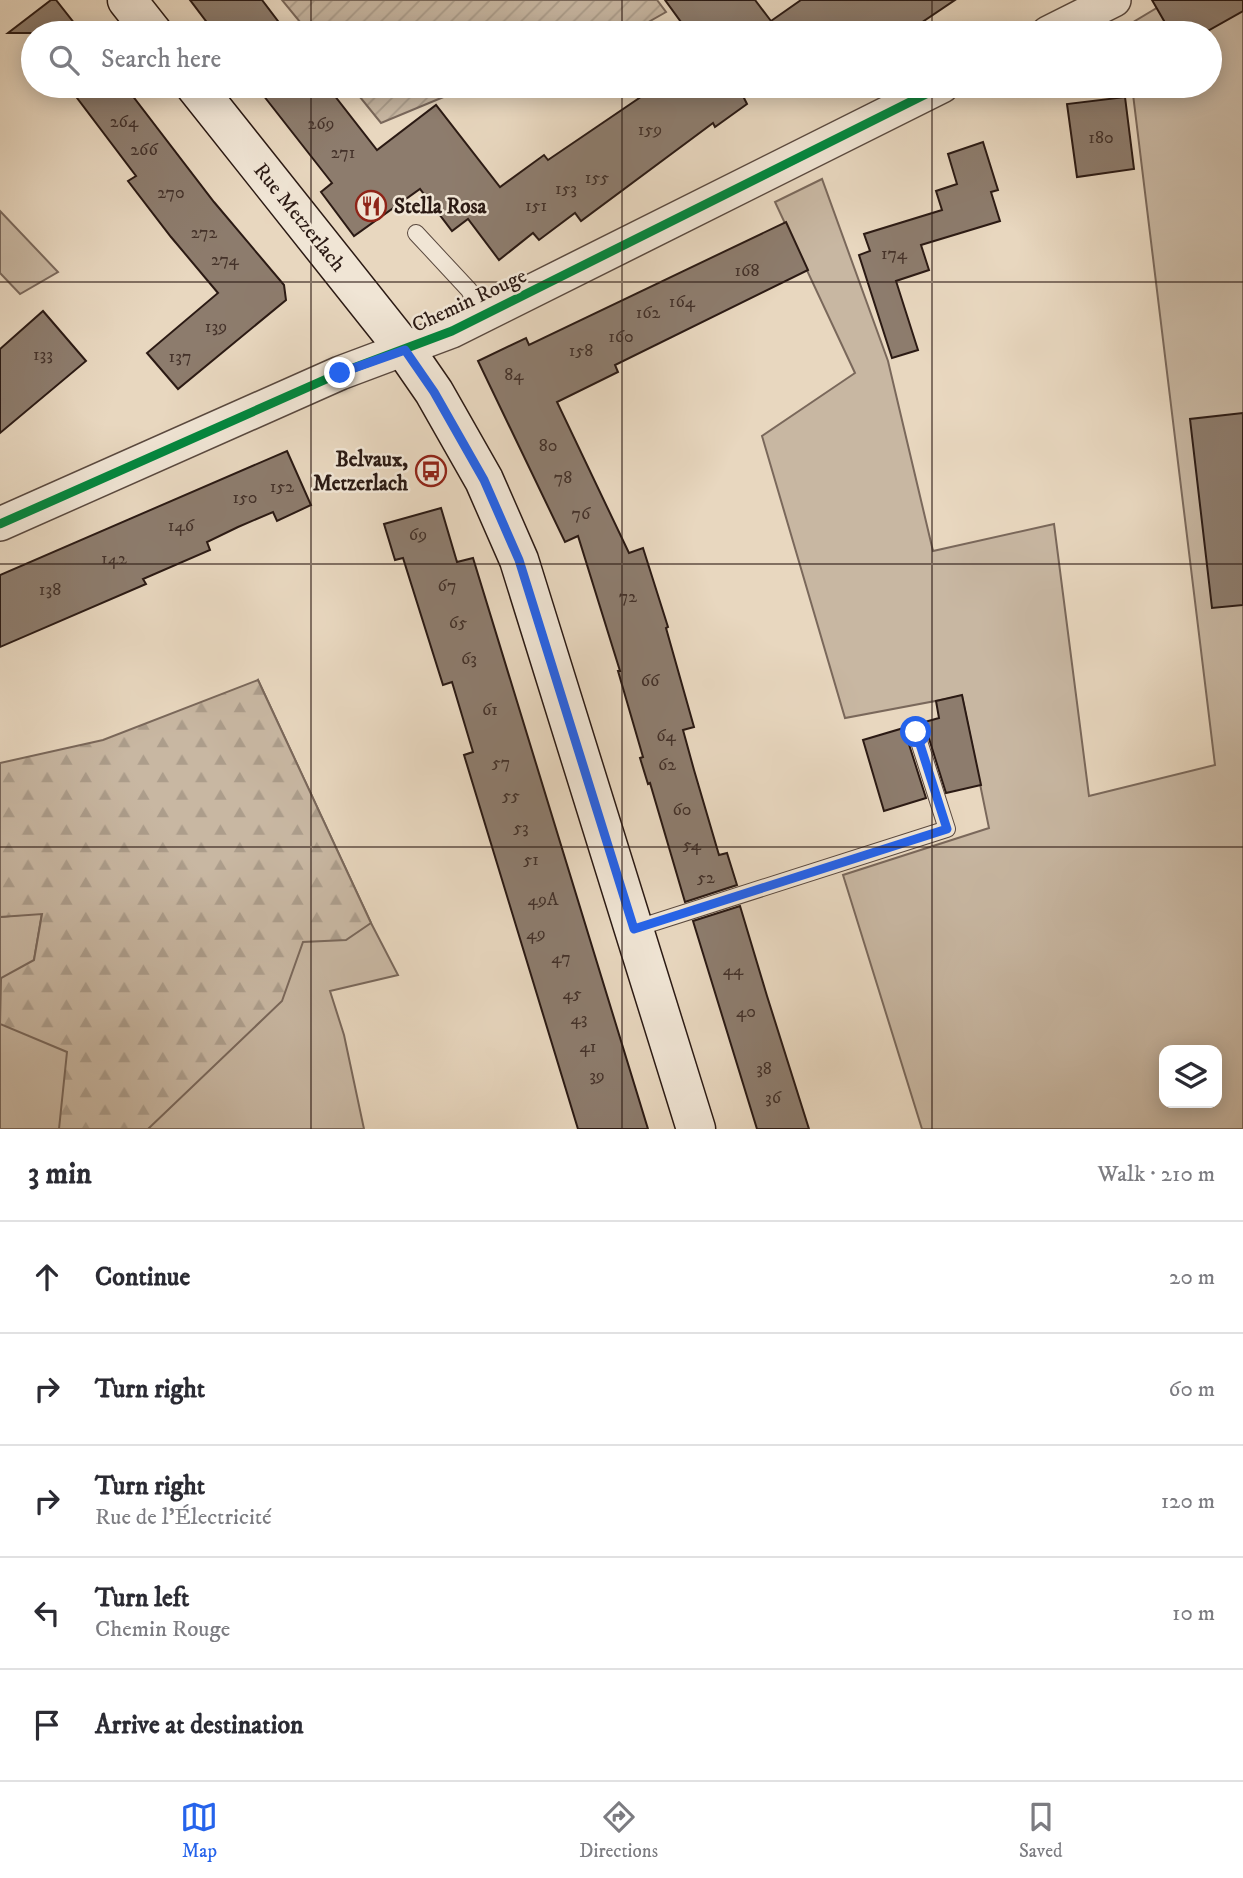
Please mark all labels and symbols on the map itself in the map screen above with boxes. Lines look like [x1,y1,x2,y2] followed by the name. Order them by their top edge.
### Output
[110,111,139,133] house number: 264
[307,113,335,135] house number: 269
[638,119,662,141] house number: 159
[1088,127,1114,149] house number: 180
[130,139,158,161] house number: 266
[331,142,355,164] house number: 271
[247,158,351,277] street label: Rue Metzerlach
[585,167,609,189] house number: 155
[555,178,577,200] house number: 153
[157,182,185,204] house number: 270
[354,189,388,223] restaurant icon: Stella Rosa
[394,194,488,220] place label: Stella Rosa
[525,195,547,217] house number: 151
[191,222,218,244] house number: 272
[881,243,908,265] house number: 174
[211,249,240,271] house number: 274
[735,260,759,282] house number: 168
[408,263,531,339] street label: Chemin Rouge
[669,291,696,313] house number: 164
[636,302,661,324] house number: 162
[205,316,227,338] house number: 139
[608,326,634,348] house number: 160
[569,340,593,362] house number: 158
[33,344,53,366] house number: 133
[169,346,191,368] house number: 137
[324,357,355,388] route end
[504,364,524,386] house number: 84
[539,435,557,457] house number: 80
[313,447,409,497] place label: Belvaux, Metzerlach
[414,454,448,488] bus stop icon: Belvaux, Metzerlach
[554,467,572,489] house number: 78
[270,476,294,498] house number: 152
[232,487,258,509] house number: 150
[572,503,591,525] house number: 76
[168,515,195,537] house number: 146
[409,524,427,546] house number: 69
[101,548,127,570] house number: 142
[438,575,456,597] house number: 67
[39,579,61,601] house number: 138
[619,586,637,608] house number: 72
[449,612,467,634] house number: 65
[461,648,477,670] house number: 63
[641,670,660,692] house number: 66
[482,699,498,721] house number: 61
[900,716,931,747] route start
[656,725,677,747] house number: 64
[492,752,510,774] house number: 57
[658,754,676,776] house number: 62
[502,785,520,807] house number: 55
[672,799,692,821] house number: 60
[513,817,529,839] house number: 53
[683,834,702,856] house number: 54
[523,849,539,871] house number: 51
[697,867,715,889] house number: 52
[528,889,559,911] house number: 49A
[526,923,546,945] house number: 49
[551,947,571,969] house number: 47
[723,959,744,981] house number: 44
[562,983,582,1005] house number: 45
[736,1001,756,1023] house number: 40
[570,1008,588,1030] house number: 43
[580,1036,596,1058] house number: 41
[756,1058,772,1080] house number: 38
[589,1065,605,1087] house number: 39
[765,1087,782,1109] house number: 36

